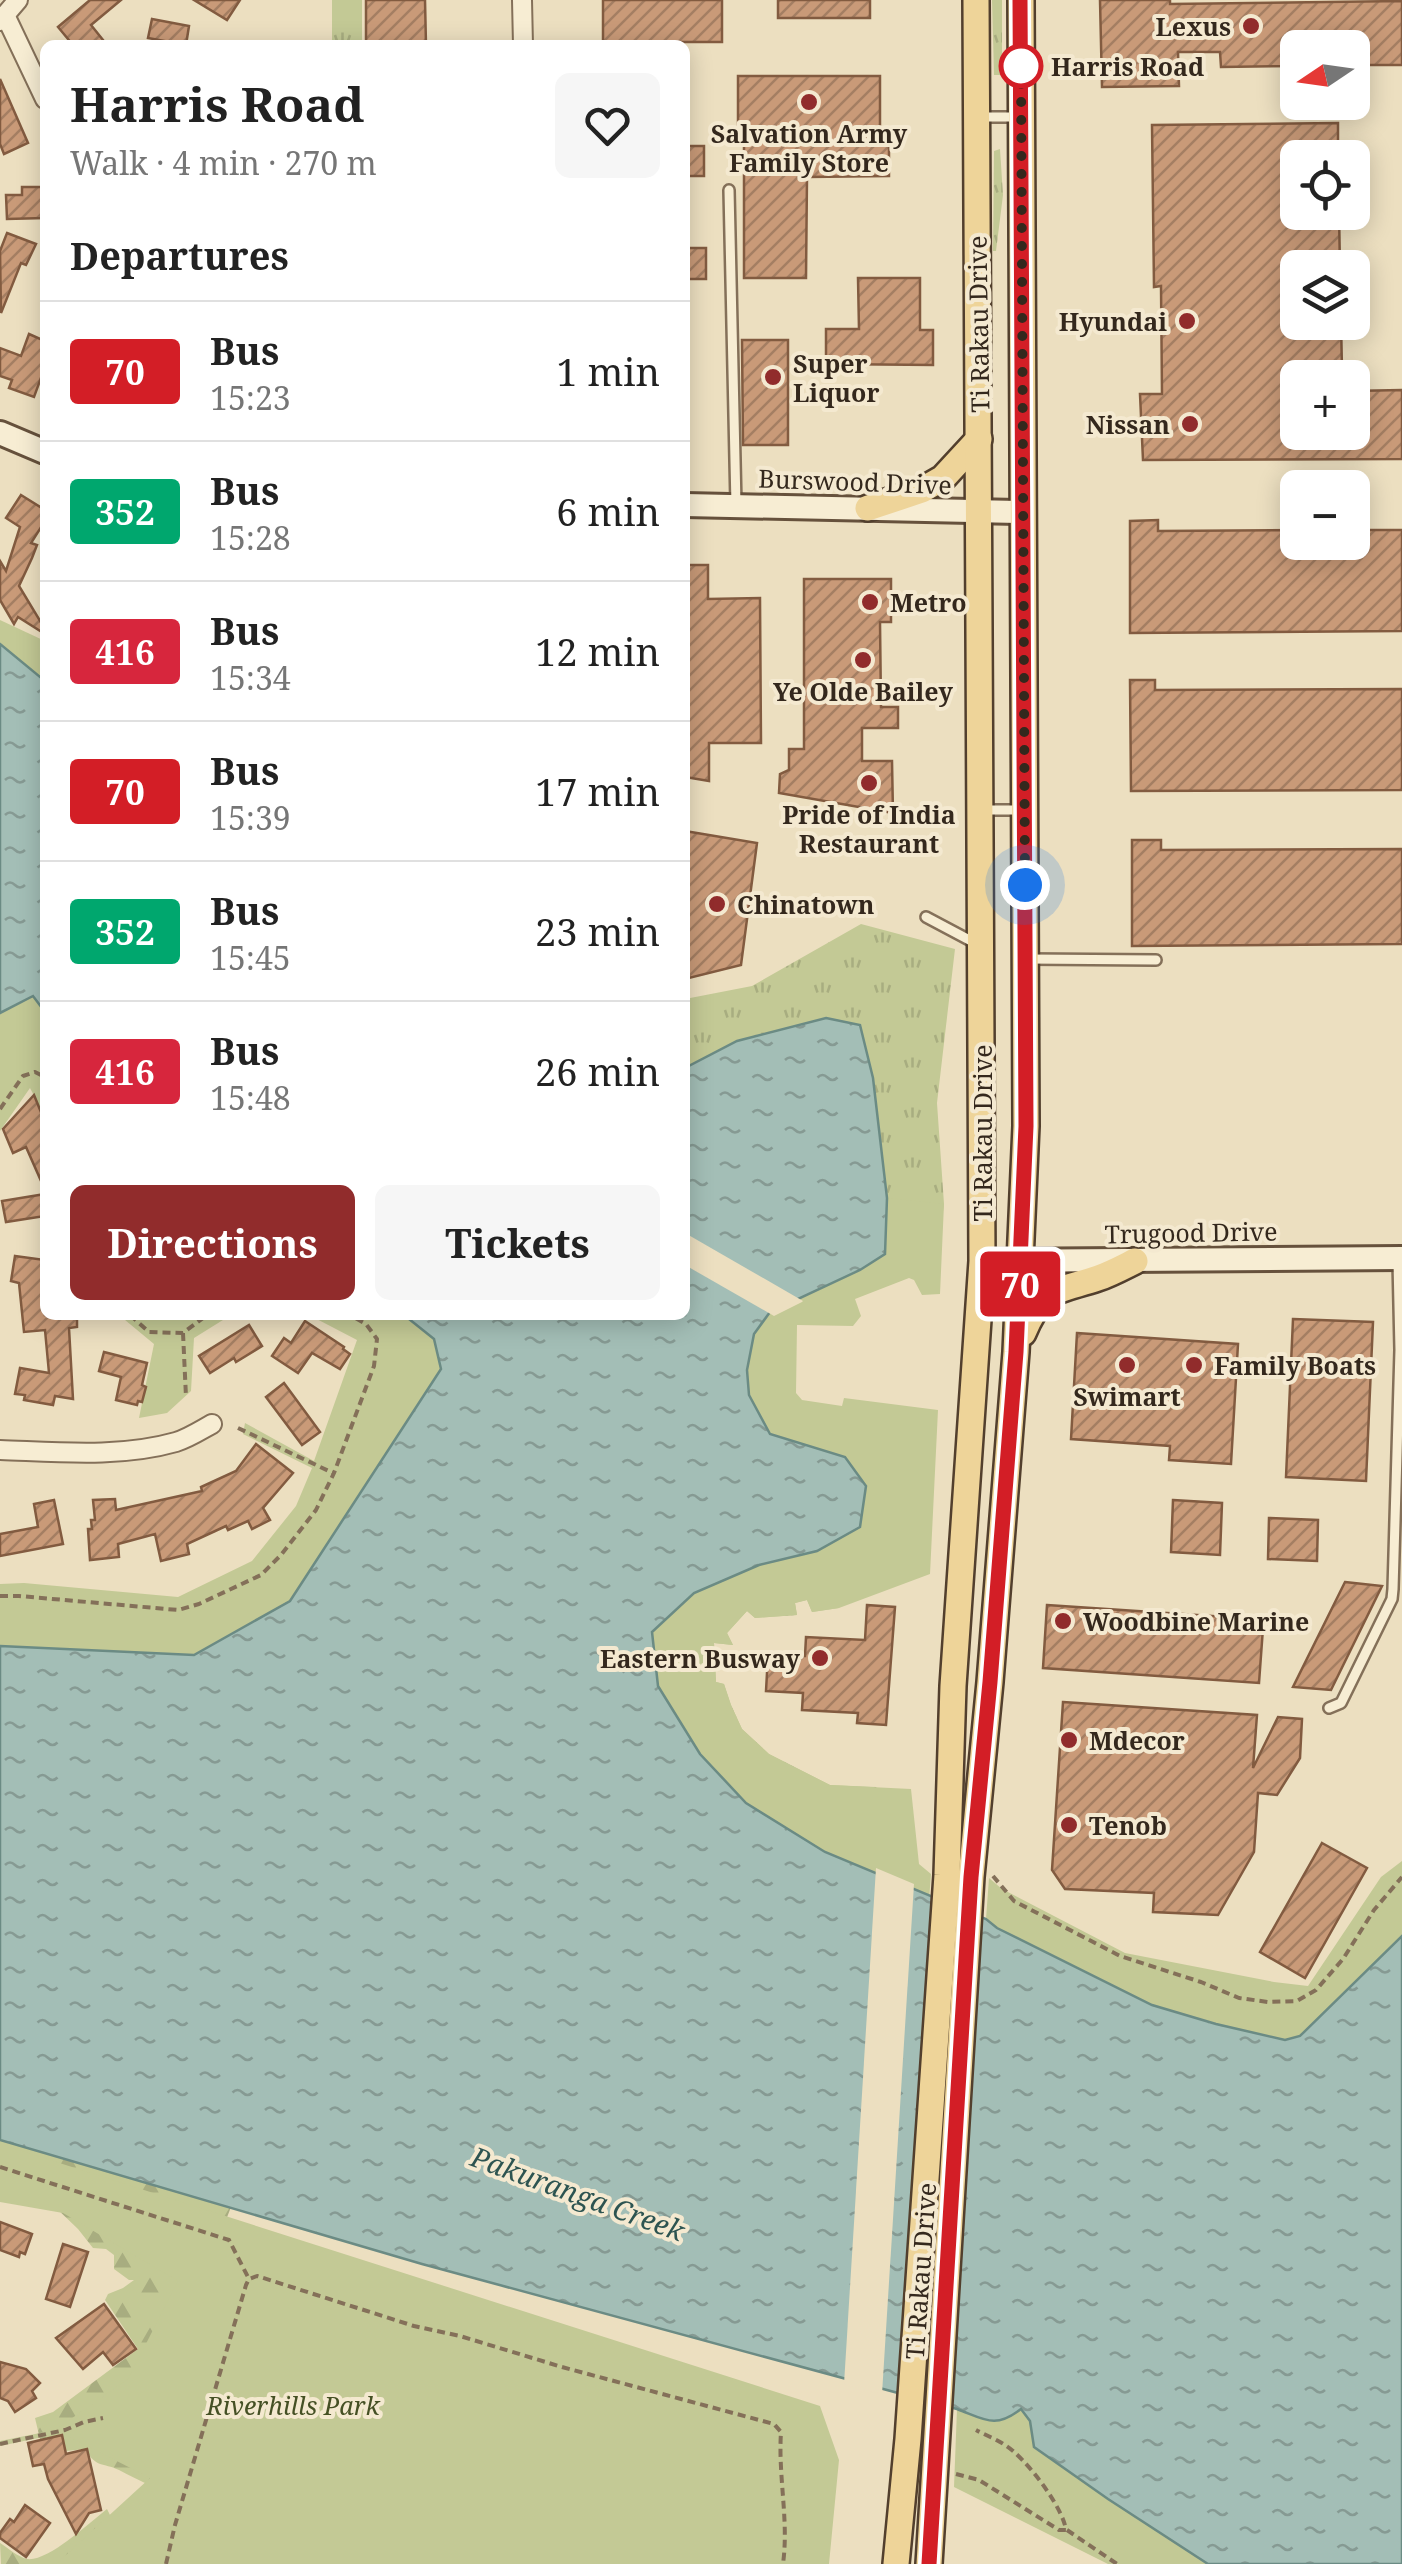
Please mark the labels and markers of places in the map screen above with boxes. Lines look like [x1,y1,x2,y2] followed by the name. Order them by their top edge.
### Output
[1155,9,1231,43] place label: Lexus
[1240,15,1262,37] marker: Lexus
[1000,45,1042,87] marker: Harris Road
[1051,49,1204,83] place label: Harris Road
[798,91,820,113] marker: Salvation Army Family Store
[711,116,908,179] place label: Salvation Army Family Store
[1059,304,1167,338] place label: Hyundai
[1176,310,1198,332] marker: Hyundai
[793,346,879,409] place label: Super Liquor
[762,366,784,388] marker: Super Liquor
[1086,407,1170,441] place label: Nissan
[1179,413,1201,435] marker: Nissan
[890,585,967,619] place label: Metro
[859,591,881,613] marker: Metro
[852,649,874,671] marker: Ye Olde Bailey
[773,674,954,708] place label: Ye Olde Bailey
[858,772,880,794] marker: Pride of India Restaurant
[782,797,956,860] place label: Pride of India Restaurant
[737,887,875,921] place label: Chinatown
[706,893,728,915] marker: Chinatown
[1214,1348,1376,1382] place label: Family Boats
[1116,1354,1138,1376] marker: Swimart
[1183,1354,1205,1376] marker: Family Boats
[1073,1379,1181,1413] place label: Swimart
[1083,1604,1309,1638] place label: Woodbine Marine
[1052,1610,1074,1632] marker: Woodbine Marine
[600,1641,801,1675] place label: Eastern Busway
[809,1647,831,1669] marker: Eastern Busway
[1089,1723,1185,1757] place label: Mdecor
[1058,1729,1080,1751] marker: Mdecor
[1089,1808,1167,1842] place label: Tenob
[1058,1814,1080,1836] marker: Tenob

